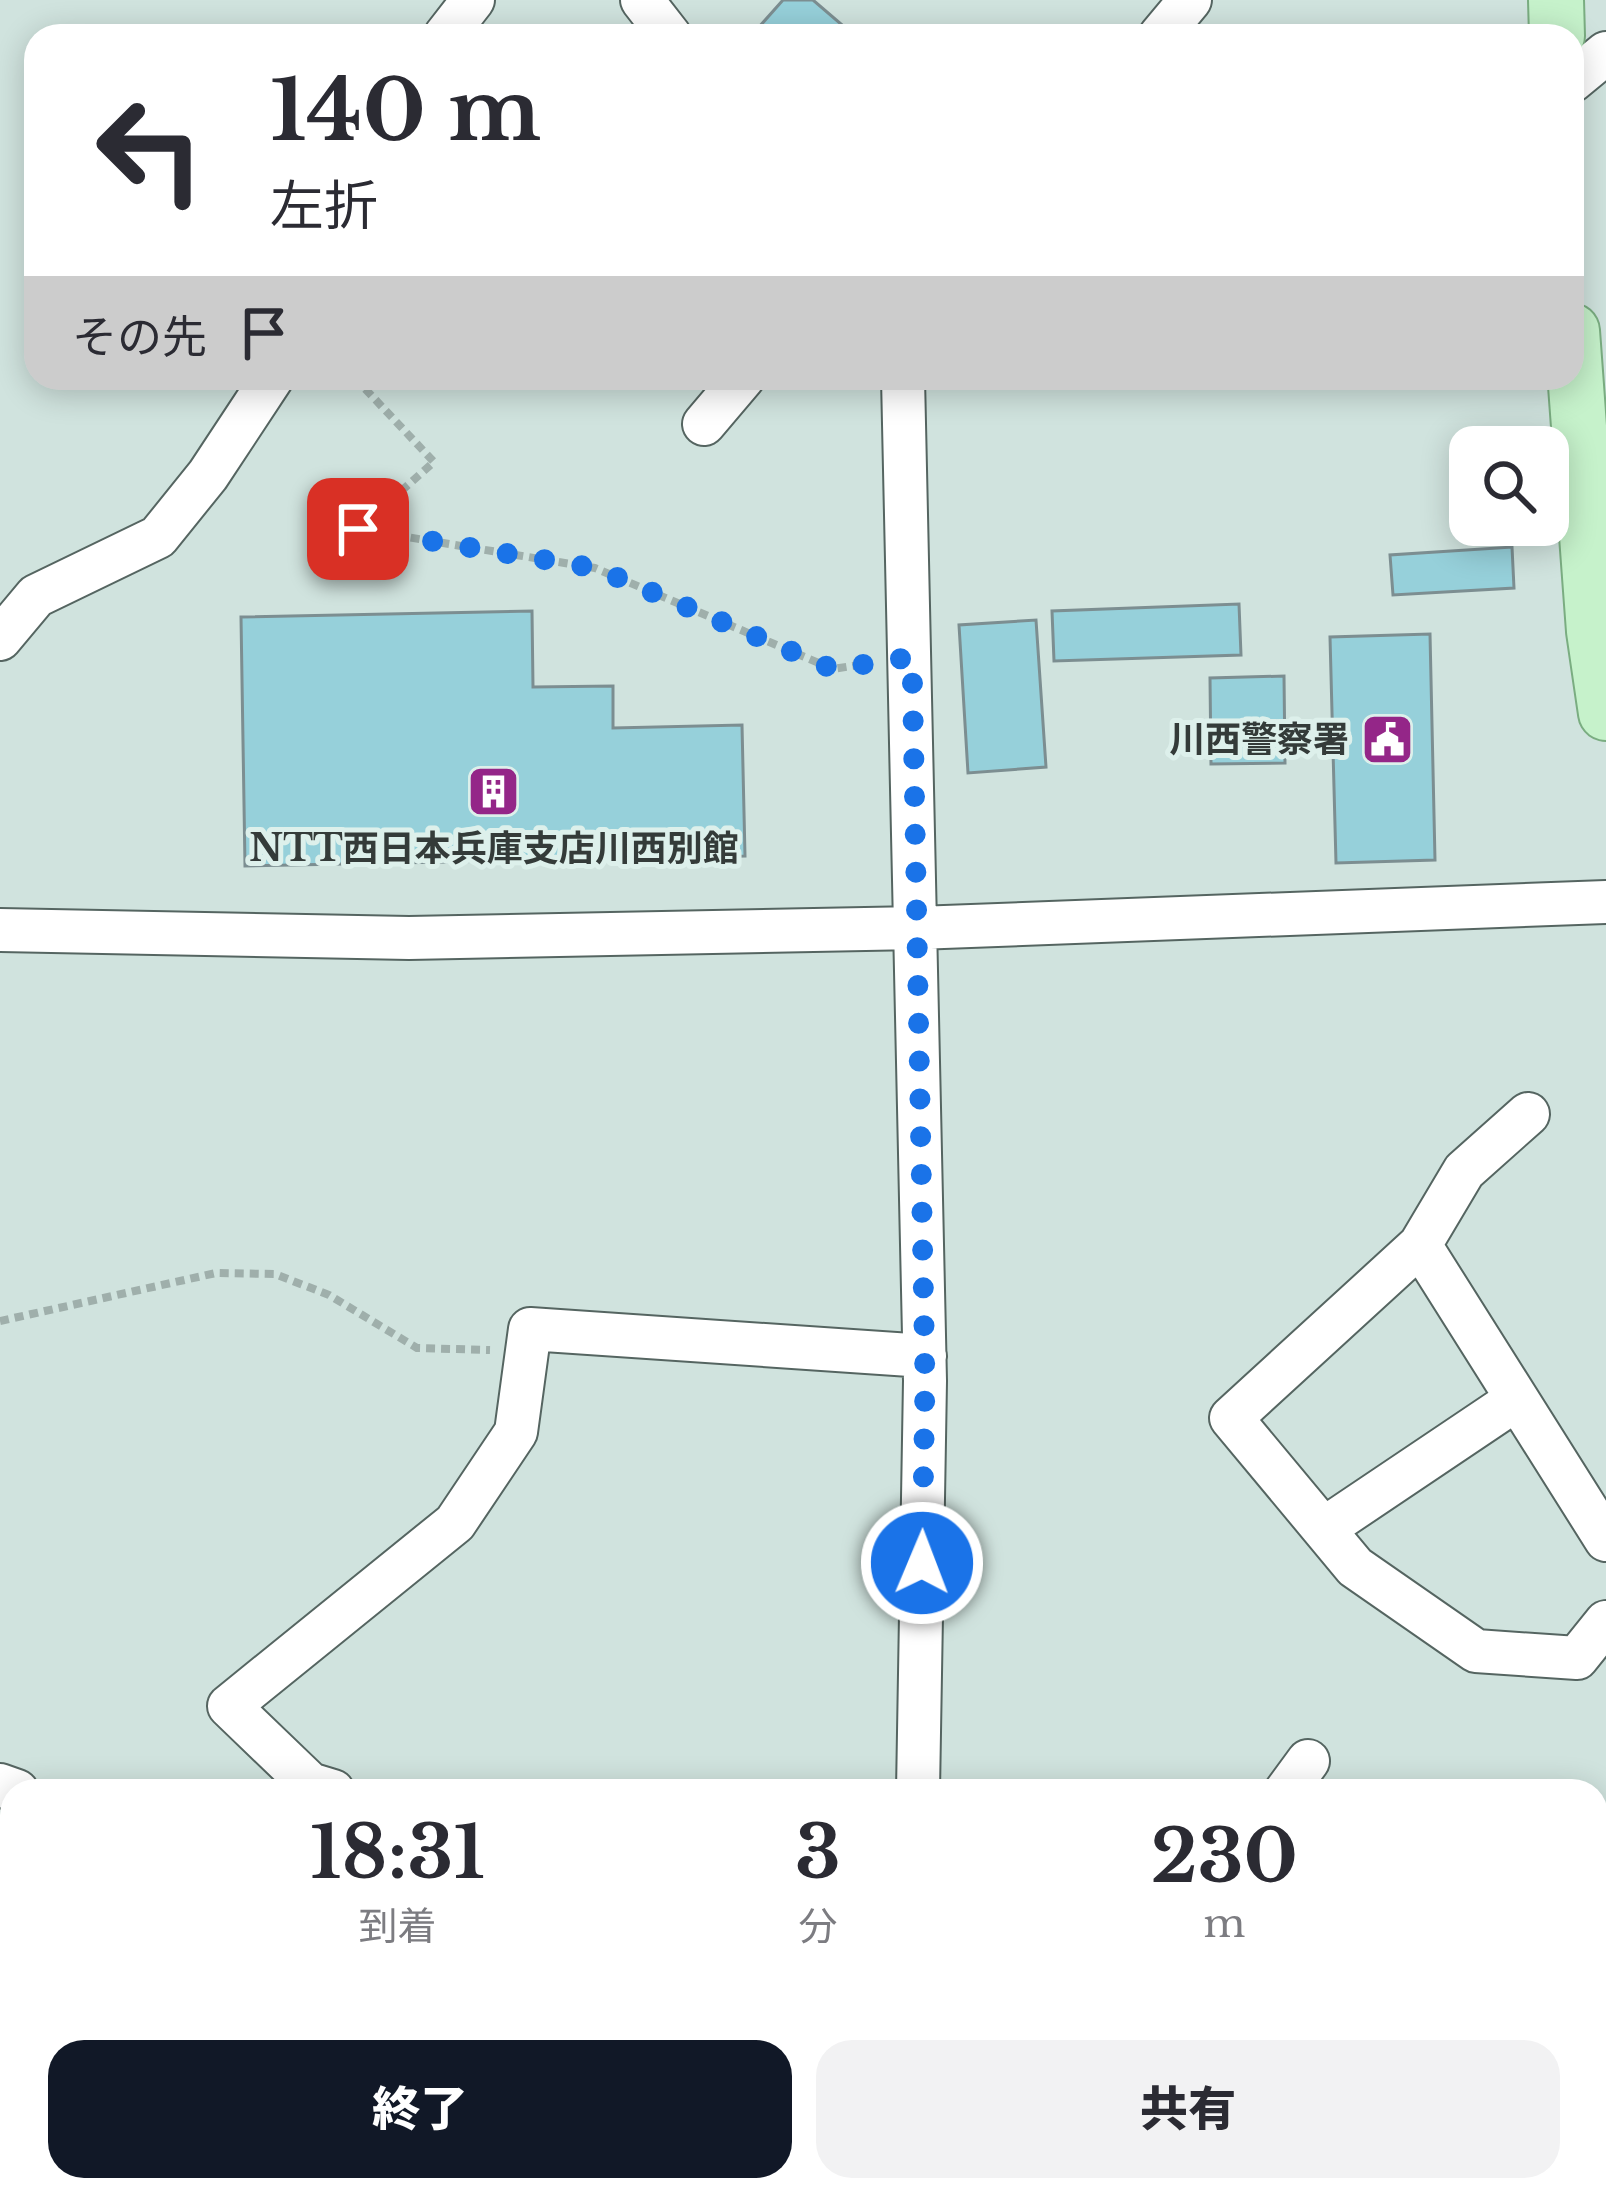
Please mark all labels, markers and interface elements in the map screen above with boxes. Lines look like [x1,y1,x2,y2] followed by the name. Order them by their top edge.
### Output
[270,59,541,163] text: 140 m
[72,72,228,228] icon: left
[270,173,378,240] text: 左折
[231,300,297,366] icon: arrive
[72,309,207,365] text: その先
[1449,426,1569,546] map controls
[1449,426,1569,546] button: search
[307,478,409,580] pin
[325,496,391,562] icon: arrive
[1360,711,1416,767] public building icon: 川西警察署
[1169,717,1349,762] place label: 川西警察署
[466,764,522,820] building icon: NTT西日本兵庫支店川西別館
[249,826,739,871] place label: NTT西日本兵庫支店川西別館
[859,1500,985,1626] position arrow
[310,1808,485,1897] text: 18:31
[795,1808,841,1897] text: 3
[1151,1812,1298,1901] text: 230
[1203,1899,1245,1948] text: m
[358,1902,436,1951] text: 到着
[798,1902,837,1951] text: 分
[48,2040,792,2178] button: 終了
[816,2040,1560,2178] button: 共有

